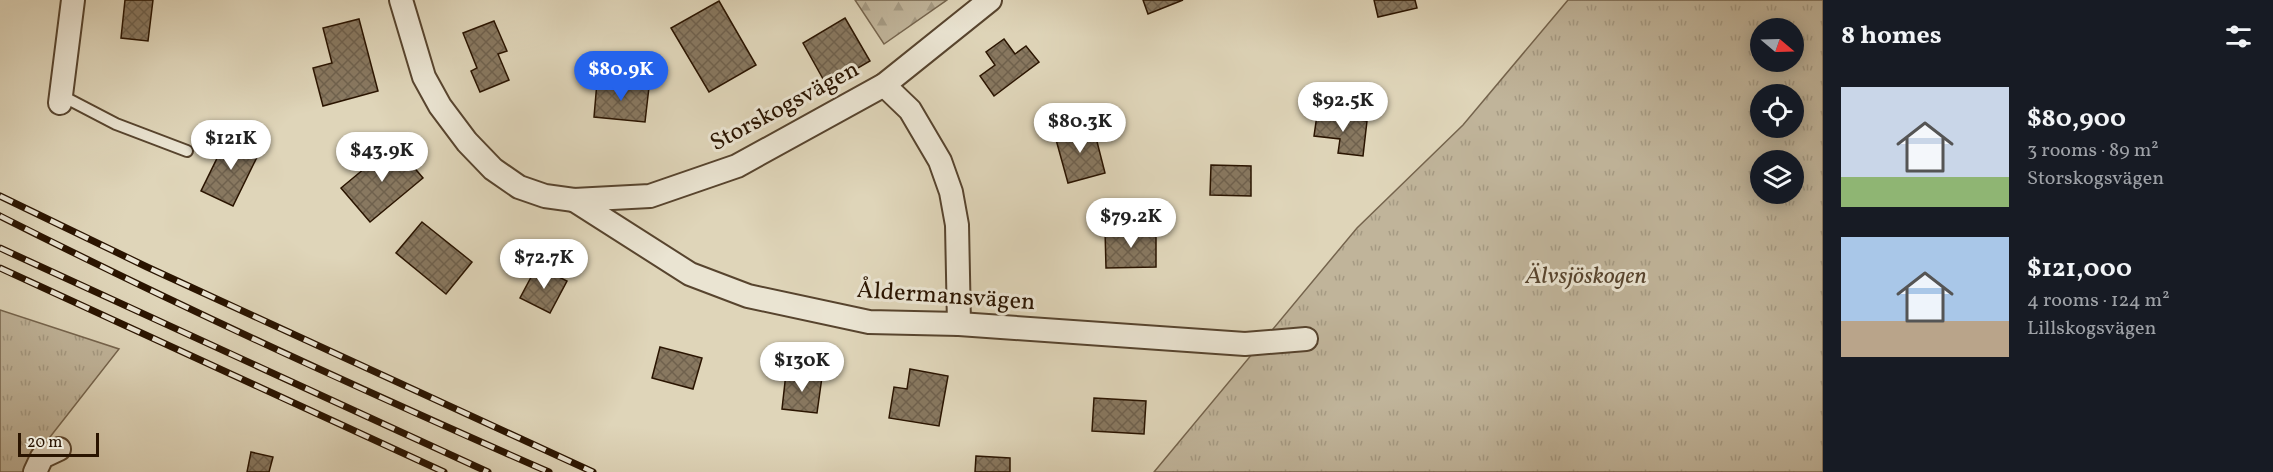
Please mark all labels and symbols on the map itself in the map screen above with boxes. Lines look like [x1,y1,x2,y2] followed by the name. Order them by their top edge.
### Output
[1750,18,1804,72] north arrow
[572,51,670,102] pin: $80.9K
[704,53,866,161] street label: Storskogsvägen
[1294,82,1392,133] pin: $92.5K
[1031,103,1129,154] pin: $80.3K
[189,120,273,171] pin: $121K
[333,132,431,183] pin: $43.9K
[1082,198,1180,249] pin: $79.2K
[495,239,593,290] pin: $72.7K
[1524,260,1647,294] park label: Älvsjöskogen
[856,274,1036,320] street label: Åldermansvägen
[760,342,844,393] pin: $130K
[18,430,99,458] scale bar

